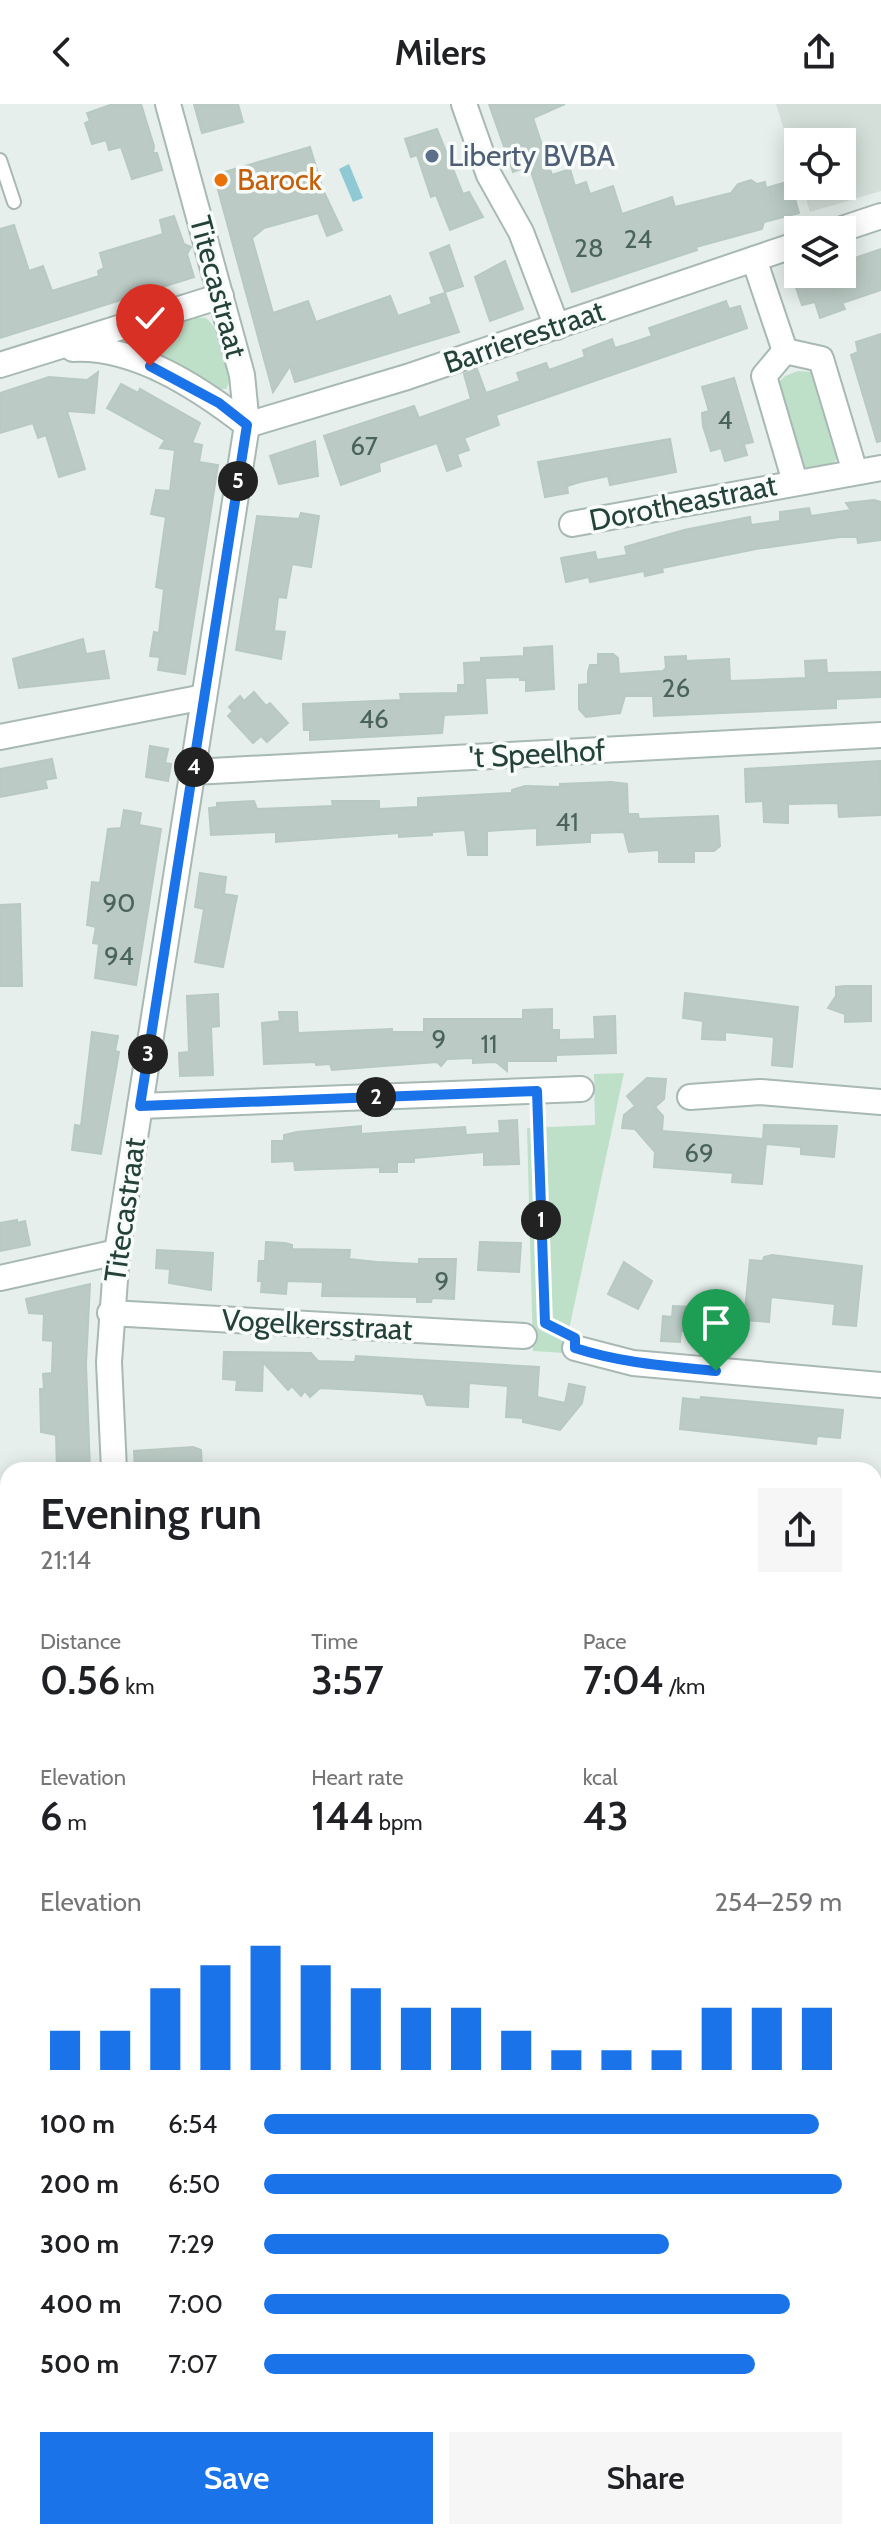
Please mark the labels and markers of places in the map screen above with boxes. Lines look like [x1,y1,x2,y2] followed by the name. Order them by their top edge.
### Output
[448,137,616,174] place label: Liberty BVBA
[423,147,441,165] marker: Liberty BVBA
[237,161,323,198] place label: Barock
[212,171,230,189] marker: Barock
[116,284,184,366] pin
[218,461,258,501] pin: 5
[174,747,214,787] pin: 4
[128,1034,168,1074] pin: 3
[356,1077,396,1117] pin: 2
[521,1200,561,1240] pin: 1
[682,1289,750,1371] pin

